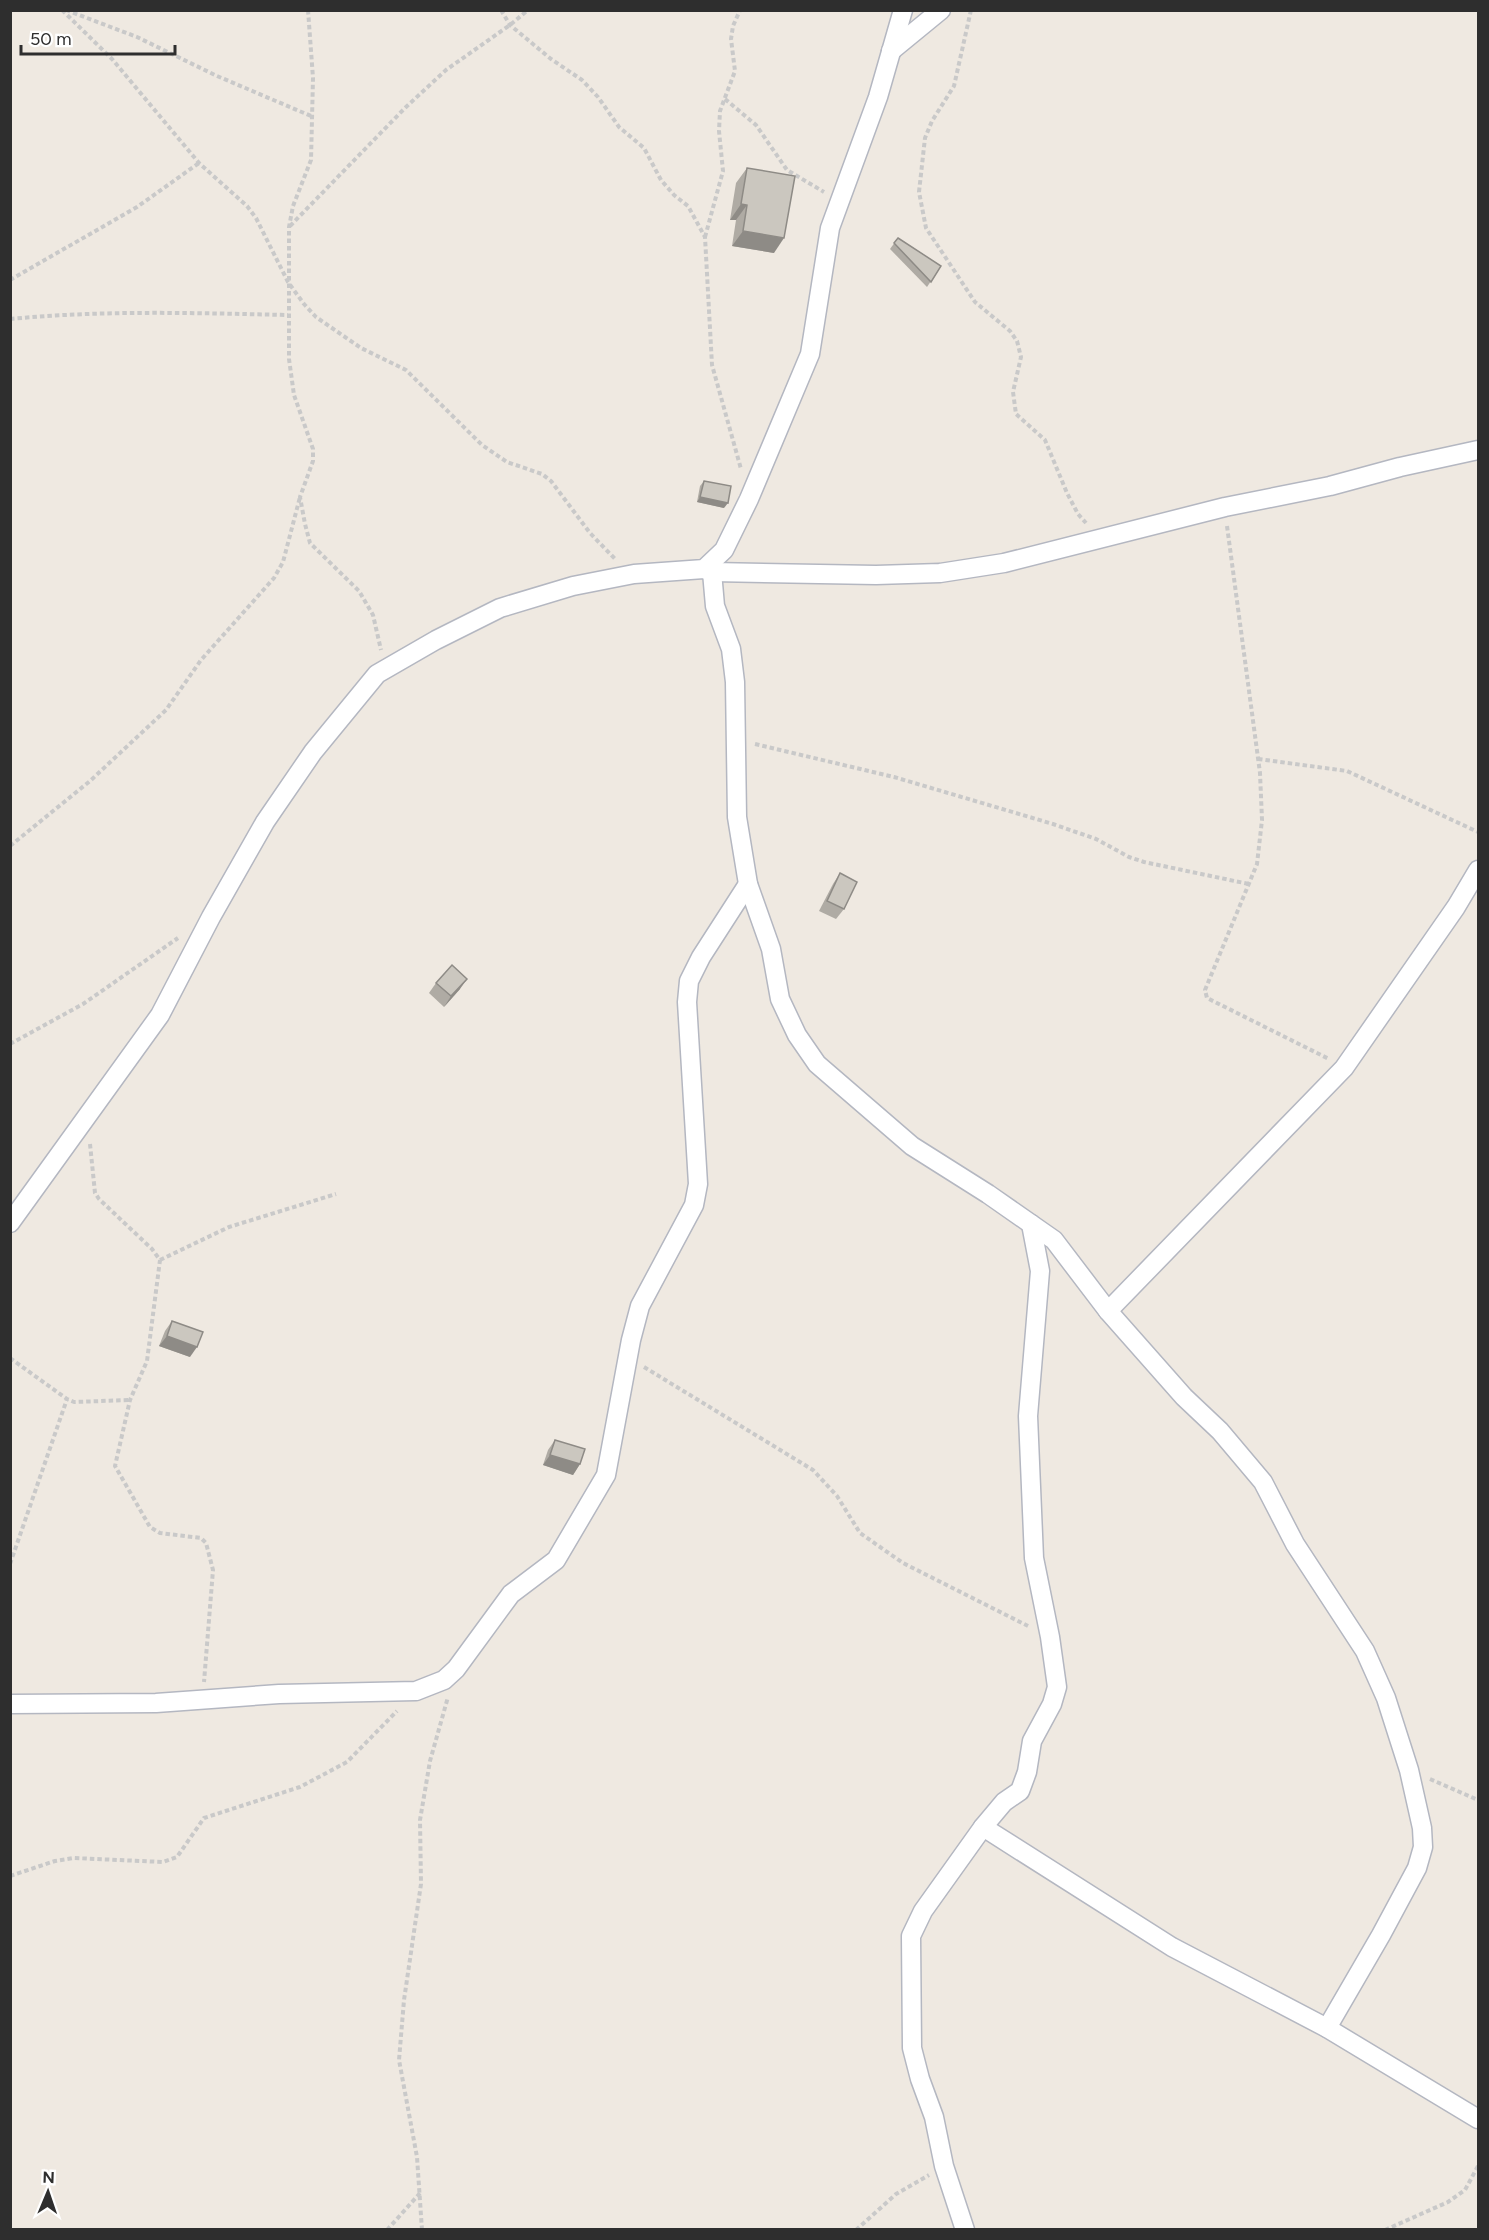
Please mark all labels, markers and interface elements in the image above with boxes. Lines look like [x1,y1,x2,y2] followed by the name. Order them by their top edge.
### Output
[21,18,176,56] scale bar
[30,28,72,50] text: 50 m
[18,2162,78,2222] north arrow
[42,2168,55,2187] text: N

